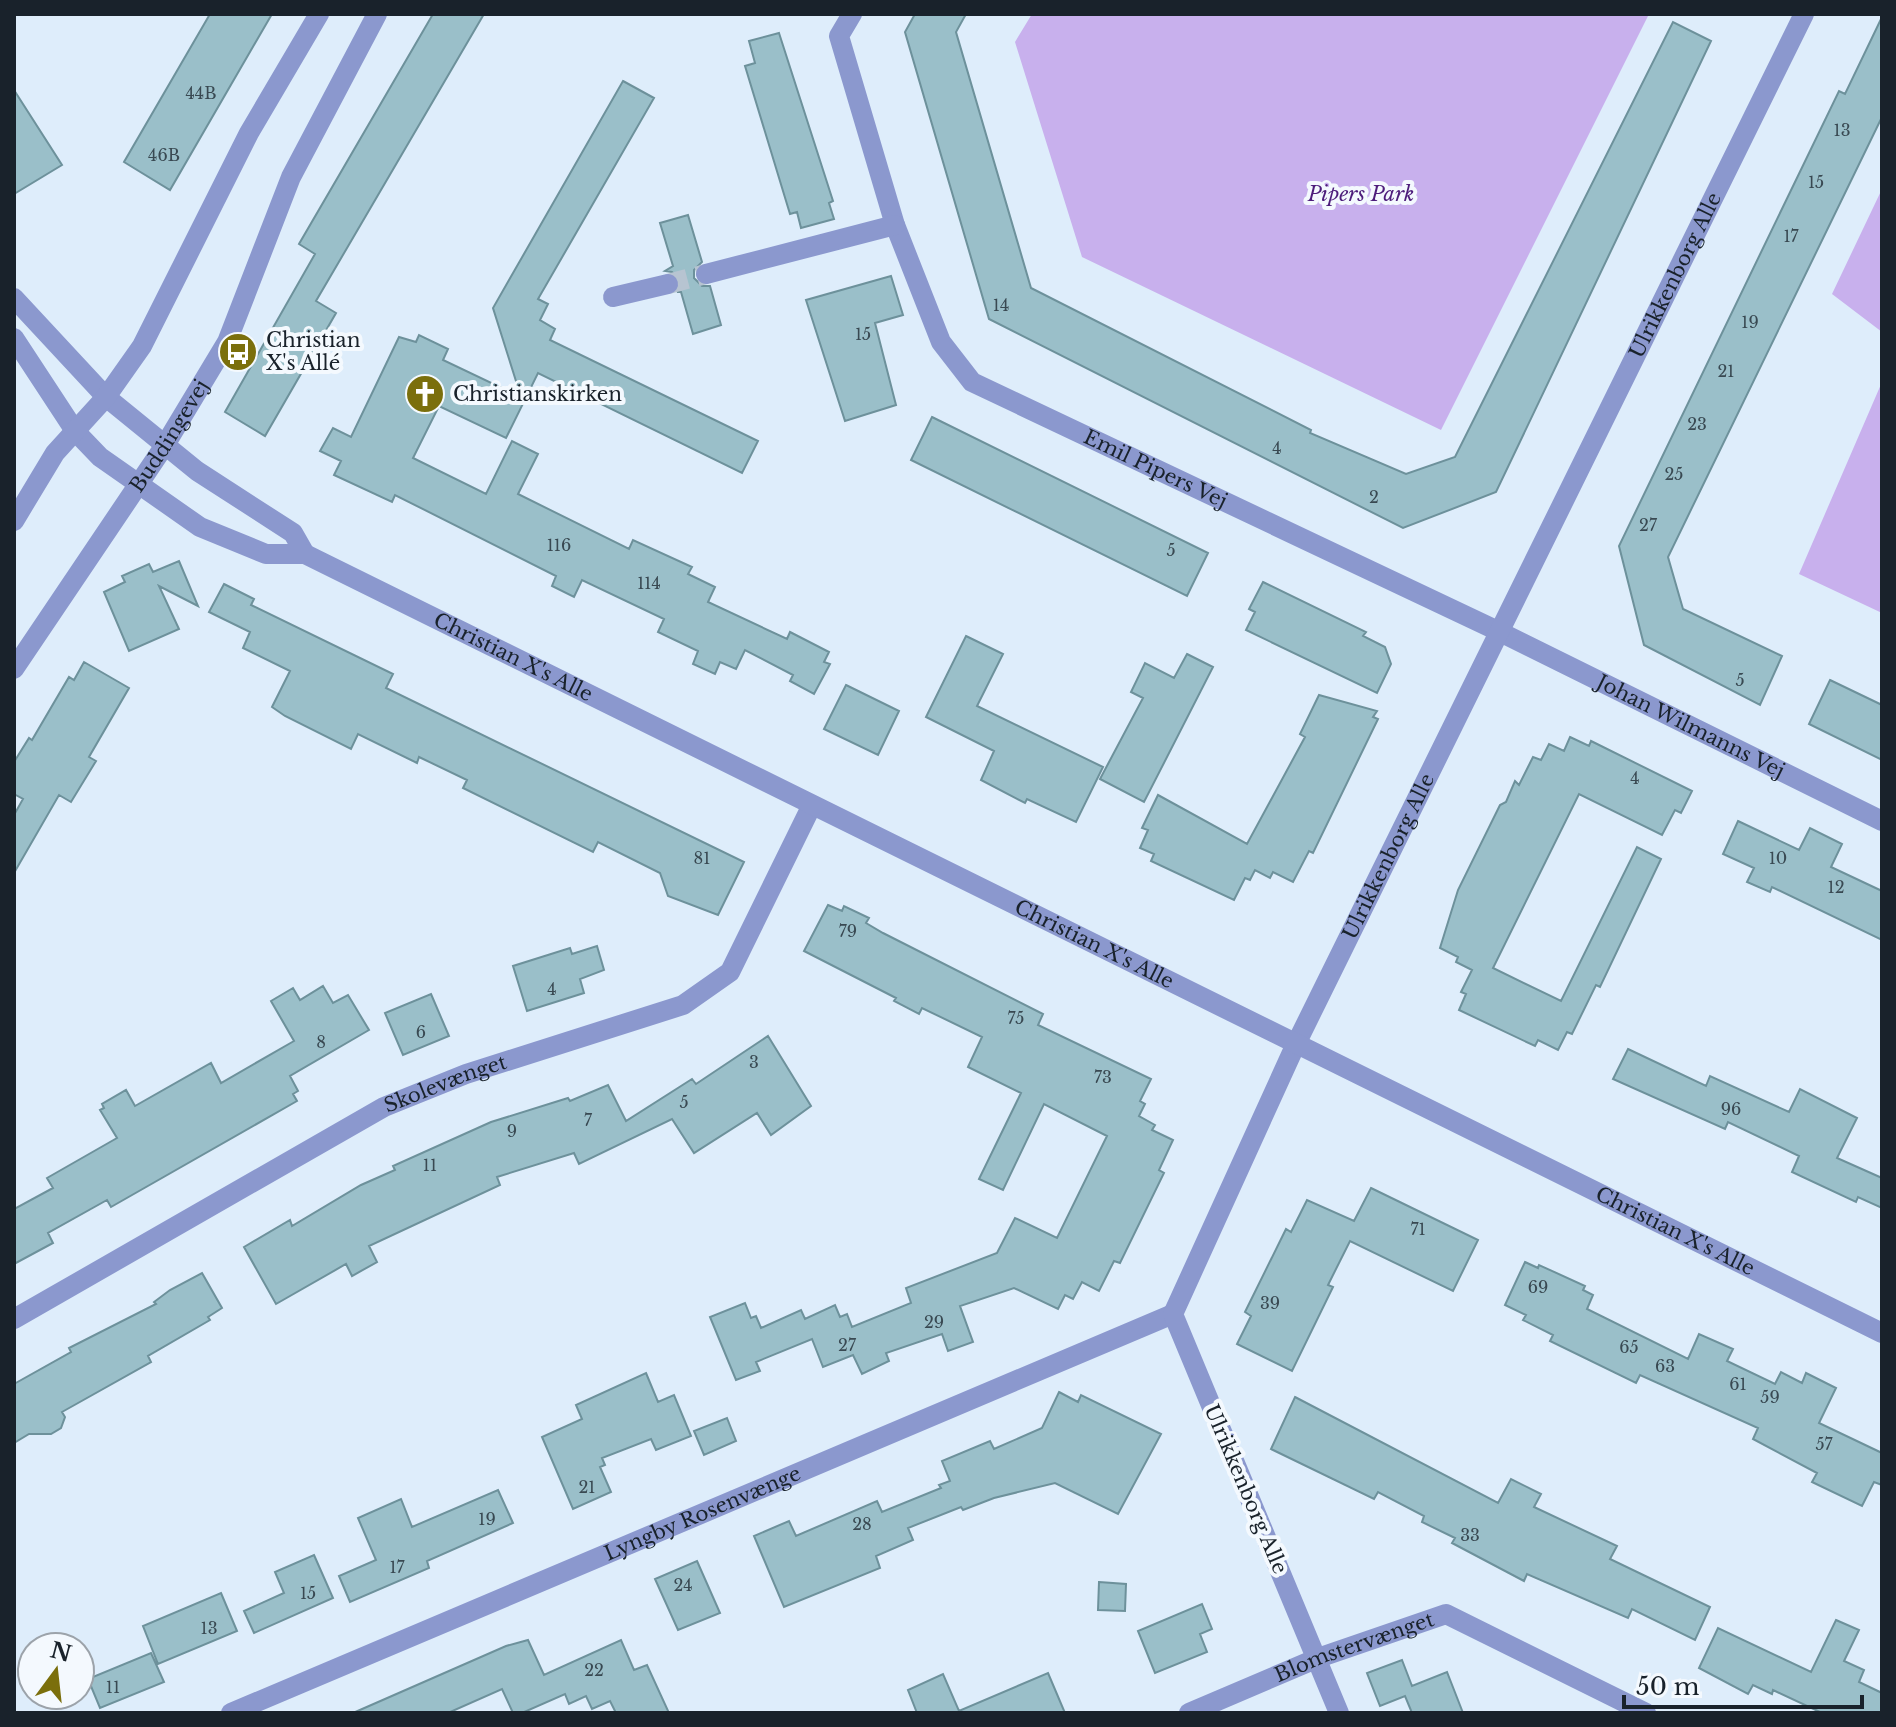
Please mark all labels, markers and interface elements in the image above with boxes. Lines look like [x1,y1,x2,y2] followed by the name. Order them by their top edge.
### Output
[186,83,217,103] house number: 44B
[1834,120,1851,140] house number: 13
[148,145,180,165] house number: 46B
[1808,172,1824,192] house number: 15
[1307,182,1414,206] park label: Pipers Park
[1624,188,1726,362] street label: Ulrikkenborg Alle
[1783,226,1800,246] house number: 17
[993,295,1009,315] house number: 14
[1741,312,1759,332] house number: 19
[855,324,871,344] house number: 15
[266,328,361,375] place label: Christian X's Allé
[217,331,259,373] bus stop icon: Christian X's Allé
[1718,361,1735,381] house number: 21
[404,373,446,415] church icon: Christianskirken
[125,375,214,497] street label: Buddingevej
[453,382,622,406] place label: Christianskirken
[1687,414,1707,434] house number: 23
[1080,425,1231,513] street label: Emil Pipers Vej
[1272,438,1282,458] house number: 4
[1665,464,1683,484] house number: 25
[1369,487,1379,507] house number: 2
[1639,515,1658,535] house number: 27
[547,535,571,555] house number: 116
[1166,540,1176,560] house number: 5
[637,573,661,593] house number: 114
[430,608,597,706] street label: Christian X's Alle
[1590,669,1789,783] street label: Johan Wilmanns Vej
[1735,670,1745,690] house number: 5
[1630,768,1640,788] house number: 4
[1338,770,1439,943] street label: Ulrikkenborg Alle
[694,848,710,868] house number: 81
[1769,848,1787,868] house number: 10
[1828,877,1845,897] house number: 12
[1011,895,1178,993] street label: Christian X's Alle
[839,921,857,941] house number: 79
[547,979,557,999] house number: 4
[1008,1008,1024,1028] house number: 75
[416,1022,426,1042] house number: 6
[316,1032,326,1052] house number: 8
[380,1050,510,1118] street label: Skolevænget
[749,1052,759,1072] house number: 3
[1094,1067,1112,1087] house number: 73
[679,1092,689,1112] house number: 5
[1721,1099,1741,1119] house number: 96
[584,1110,593,1130] house number: 7
[507,1121,517,1141] house number: 9
[423,1155,437,1175] house number: 11
[1592,1182,1759,1280] street label: Christian X's Alle
[1410,1219,1426,1239] house number: 71
[1528,1277,1548,1297] house number: 69
[1260,1293,1280,1313] house number: 39
[924,1312,944,1332] house number: 29
[838,1335,857,1355] house number: 27
[1619,1337,1639,1357] house number: 65
[1655,1356,1675,1376] house number: 63
[1729,1374,1747,1394] house number: 61
[1760,1387,1780,1407] house number: 59
[1199,1401,1293,1577] street label: Ulrikkenborg Alle
[1815,1434,1834,1454] house number: 57
[601,1461,804,1566] street label: Lyngby Rosenvænge
[579,1477,596,1497] house number: 21
[478,1509,496,1529] house number: 19
[852,1514,872,1534] house number: 28
[1460,1525,1480,1545] house number: 33
[389,1557,406,1577] house number: 17
[673,1575,693,1595] house number: 24
[300,1583,316,1603] house number: 15
[1271,1607,1437,1687] street label: Blomstervænget
[201,1618,218,1638] house number: 13
[16,1631,96,1711] north arrow
[48,1636,75,1668] text: N
[1624,1659,1862,1709] scale bar
[584,1660,604,1680] house number: 22
[1636,1672,1700,1701] text: 50 m
[106,1677,120,1697] house number: 11

